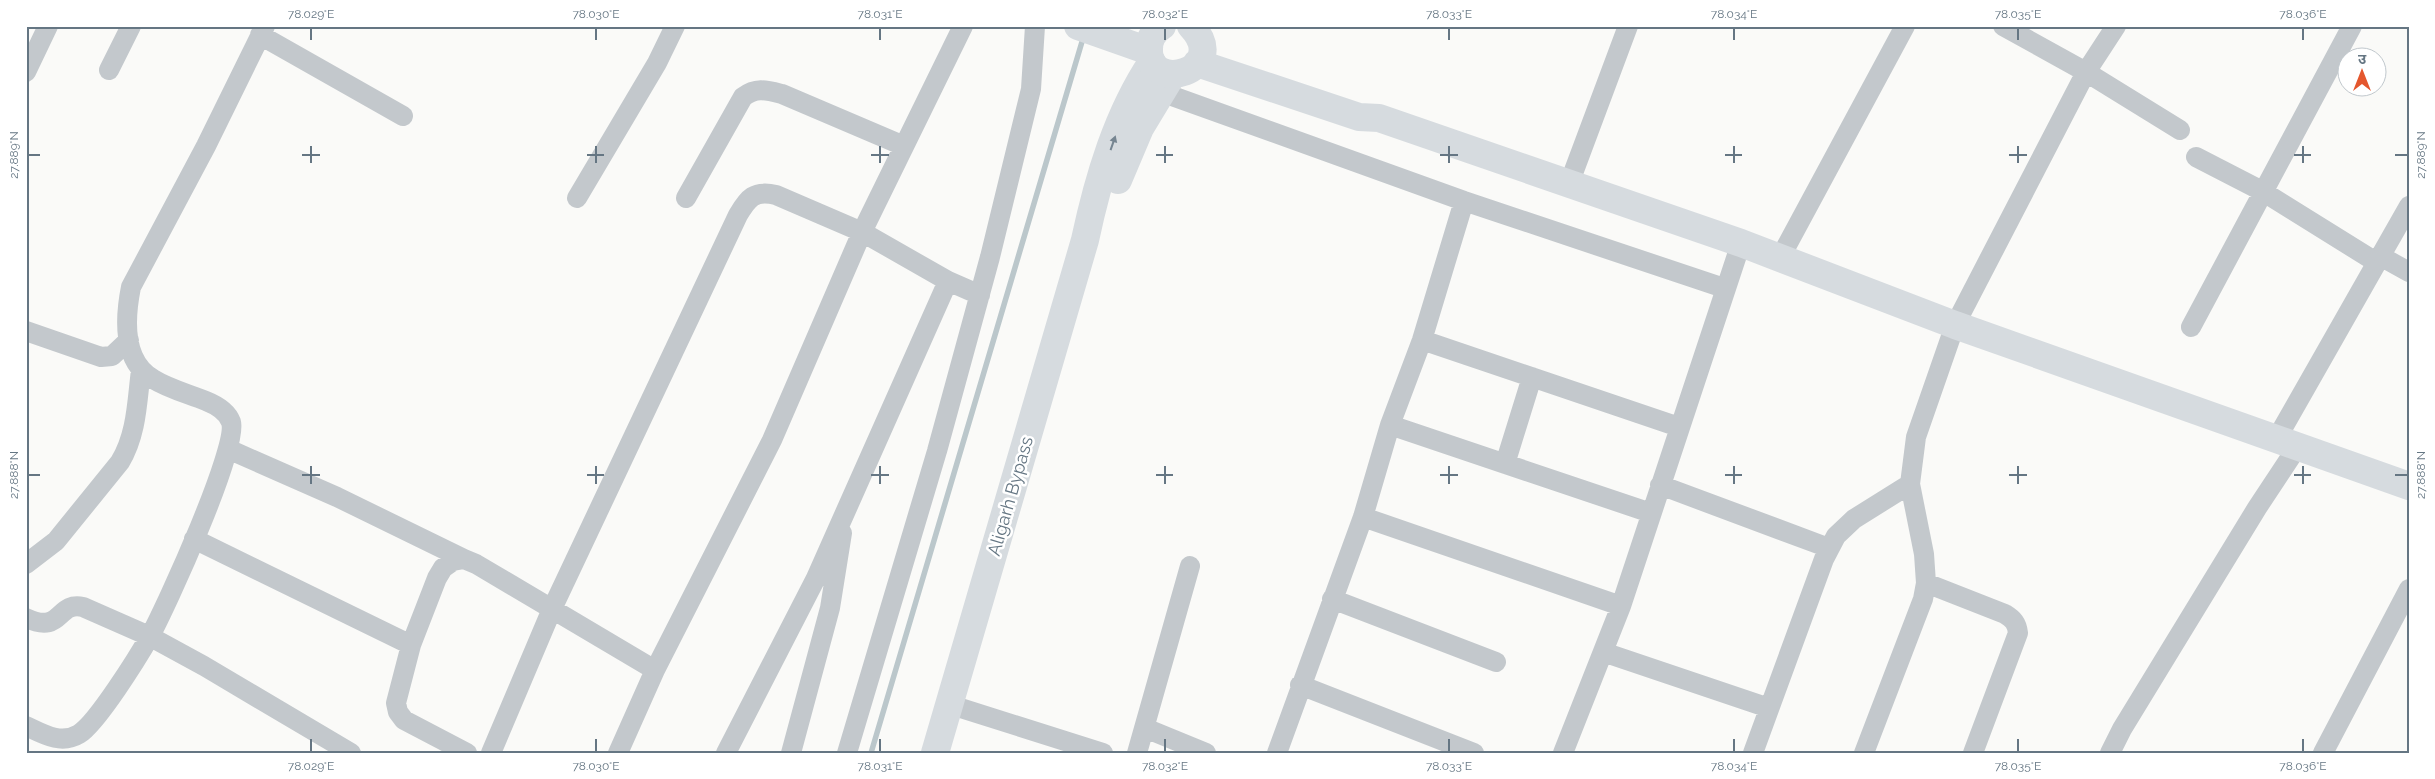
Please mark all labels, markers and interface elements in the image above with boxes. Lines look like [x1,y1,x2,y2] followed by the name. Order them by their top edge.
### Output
[288,7,334,21] text: 78.029°E
[572,7,620,21] text: 78.030°E
[858,7,902,21] text: 78.031°E
[1142,7,1188,21] text: 78.032°E
[1426,7,1472,21] text: 78.033°E
[1711,7,1757,21] text: 78.034°E
[1995,7,2041,21] text: 78.035°E
[2279,7,2327,21] text: 78.036°E
[2338,48,2388,98] north arrow
[2358,51,2367,67] text: उ
[7,131,21,179] text: 27.889°N
[2414,131,2428,179] text: 27.889°N
[1109,135,1117,150] one-way arrow
[983,434,1037,558] street label: Aligarh Bypass
[7,451,21,499] text: 27.888°N
[2414,451,2428,499] text: 27.888°N
[288,759,334,773] text: 78.029°E
[572,759,620,773] text: 78.030°E
[858,759,902,773] text: 78.031°E
[1142,759,1188,773] text: 78.032°E
[1426,759,1472,773] text: 78.033°E
[1711,759,1757,773] text: 78.034°E
[1995,759,2041,773] text: 78.035°E
[2279,759,2327,773] text: 78.036°E

